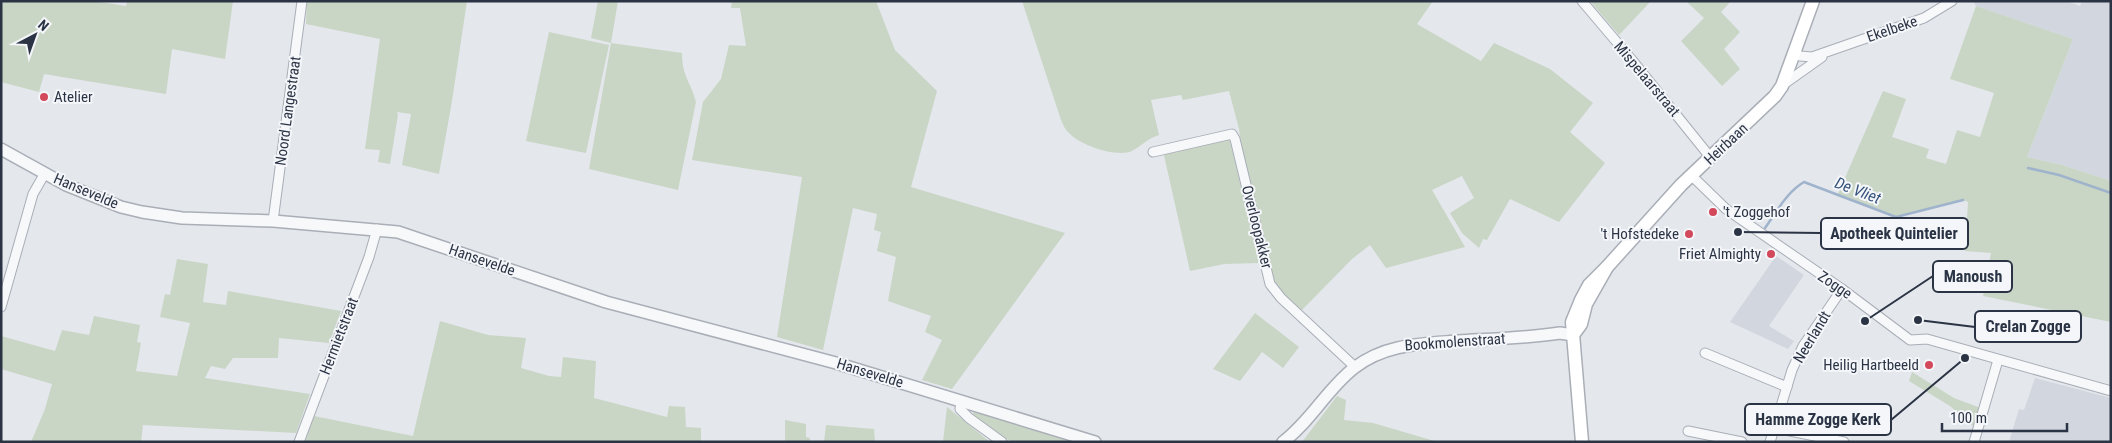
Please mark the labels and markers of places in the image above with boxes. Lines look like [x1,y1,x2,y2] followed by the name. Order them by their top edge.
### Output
[54,88,93,106] place label: Atelier
[38,91,50,103] marker: Atelier
[1723,203,1790,221] place label: 't Zoggehof
[1707,206,1719,218] marker: 't Zoggehof
[1821,218,1968,249] callout: Apotheek Quintelier
[1600,225,1679,243] place label: 't Hofstedeke
[1683,228,1695,240] marker: 't Hofstedeke
[1679,245,1761,263] place label: Friet Almighty
[1765,248,1777,260] marker: Friet Almighty
[1933,261,2012,292] callout: Manoush
[1975,311,2081,342] callout: Crelan Zogge
[1823,356,1919,374] place label: Heilig Hartbeeld
[1923,359,1935,371] marker: Heilig Hartbeeld
[1745,404,1891,435] callout: Hamme Zogge Kerk

